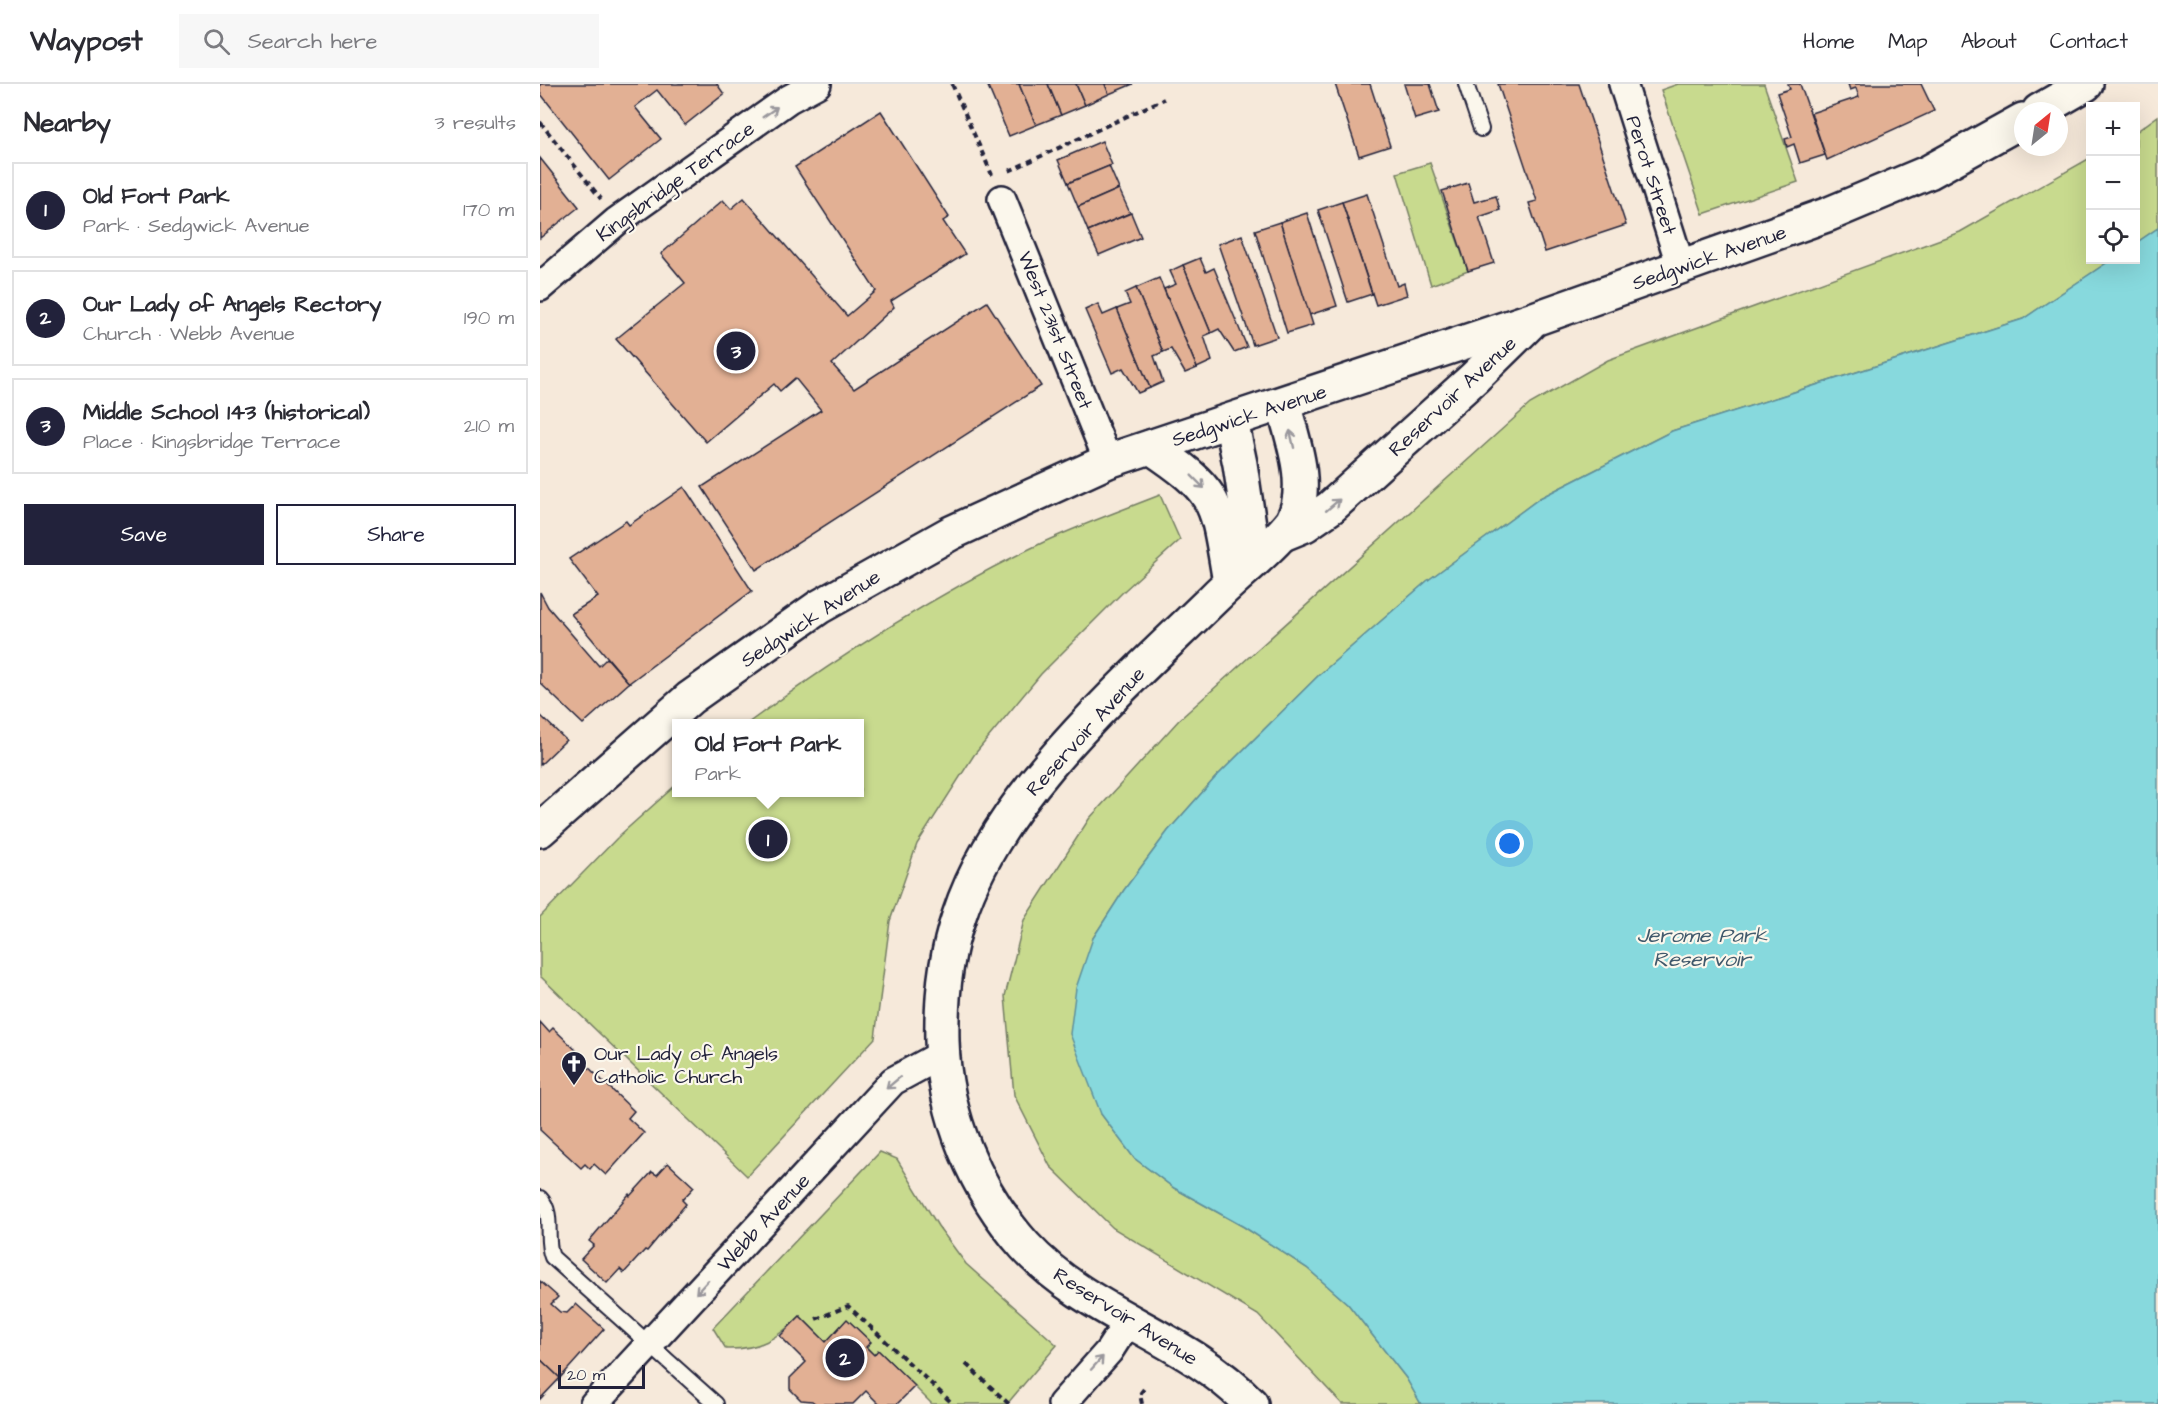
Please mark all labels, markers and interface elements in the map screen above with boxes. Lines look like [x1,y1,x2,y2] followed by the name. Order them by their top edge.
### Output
[179,14,599,68] search box
[30,22,143,61] text: Waypost
[200,25,233,58] icon: search
[248,26,378,57] text: Search here
[1803,27,1855,56] text: Home
[1888,27,1928,56] text: Map
[1961,27,2017,56] text: About
[2050,27,2128,56] text: Contact
[2014,102,2068,156] north arrow
[2086,102,2140,264] map controls
[2086,102,2140,156] button: +
[24,105,111,141] text: Nearby
[762,106,778,118] one-way arrow
[434,109,516,137] text: 3 results
[1619,112,1683,238] street label: Perot Street
[591,115,761,250] street label: Kingsbridge Terrace
[2086,156,2140,210] button: −
[83,181,230,212] text: Old Fort Park
[44,196,47,224] text: 1
[463,196,514,224] text: 170 m
[2086,210,2140,264] button: locate
[83,212,309,240] text: Park · Sedgwick Avenue
[1628,218,1791,298] street label: Sedgwick Avenue
[1011,247,1099,413] street label: West 231st Street
[83,289,381,320] text: Our Lady of Angels Rectory
[40,304,51,332] text: 2
[464,304,514,332] text: 190 m
[83,320,295,348] text: Church · Webb Avenue
[716,328,756,374] pin: 3
[1383,330,1523,463] street label: Reservoir Avenue
[1168,378,1331,455] street label: Sedgwick Avenue
[83,397,370,428] text: Middle School 143 (historical)
[40,412,51,440] text: 3
[464,412,514,440] text: 210 m
[83,428,341,456] text: Place · Kingsbridge Terrace
[1286,430,1298,449] one-way arrow
[1190,475,1205,489] one-way arrow
[1325,499,1341,512] one-way arrow
[24,504,264,565] button: Save
[276,504,516,565] button: Share
[735,563,887,675] street label: Sedgwick Avenue
[1020,661,1152,803] street label: Reservoir Avenue
[672,719,864,797] popup
[695,729,841,760] text: Old Fort Park
[695,760,741,788] text: Park
[748,816,788,861] pin: 1
[1495,829,1524,858] your location
[1637,921,1768,974] water label: Jerome Park Reservoir
[594,1040,778,1091] place label: Our Lady of Angels Catholic Church
[559,1049,589,1087] church icon: Our Lady of Angels Catholic Church
[885,1076,901,1090] one-way arrow
[711,1167,817,1278] street label: Webb Avenue
[1048,1261,1203,1373] street label: Reservoir Avenue
[695,1280,709,1295] one-way arrow
[826,1336,864,1380] pin: 2
[1090,1356,1104,1371] one-way arrow
[558,1362,645,1390] scale bar
[567,1364,605,1386] text: 20 m

